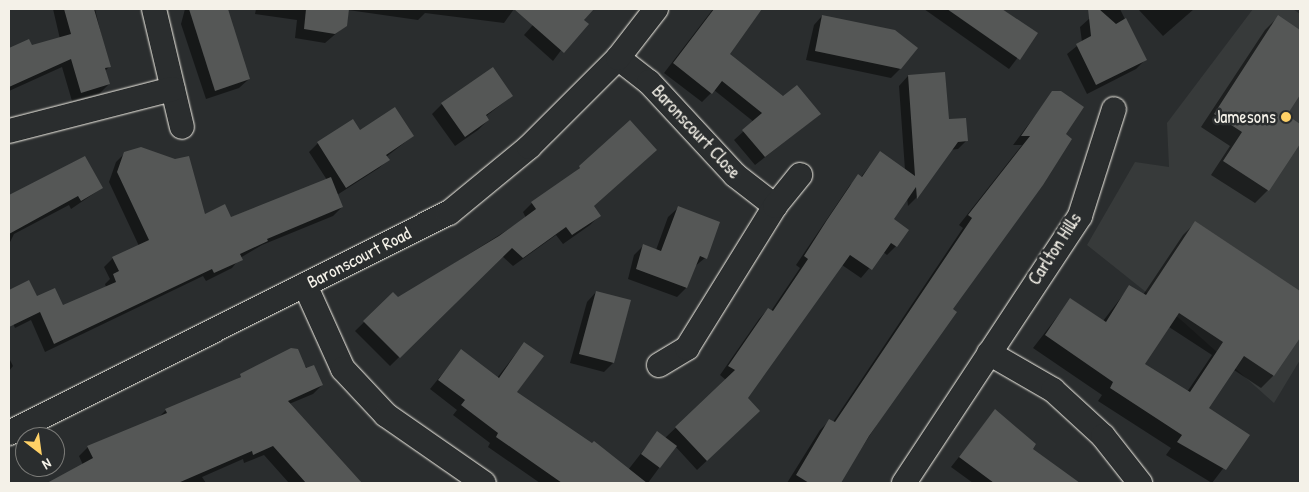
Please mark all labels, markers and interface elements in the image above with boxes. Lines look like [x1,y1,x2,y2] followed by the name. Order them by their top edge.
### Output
[647,81,745,183] street label: Baronscourt Close
[1214,106,1276,128] place label: Jamesons
[1280,111,1292,123] marker: Jamesons
[1024,209,1086,289] street label: Carlton Hills
[303,223,415,293] street label: Baronscourt Road
[15,427,65,477] north arrow
[39,454,55,475] text: N

